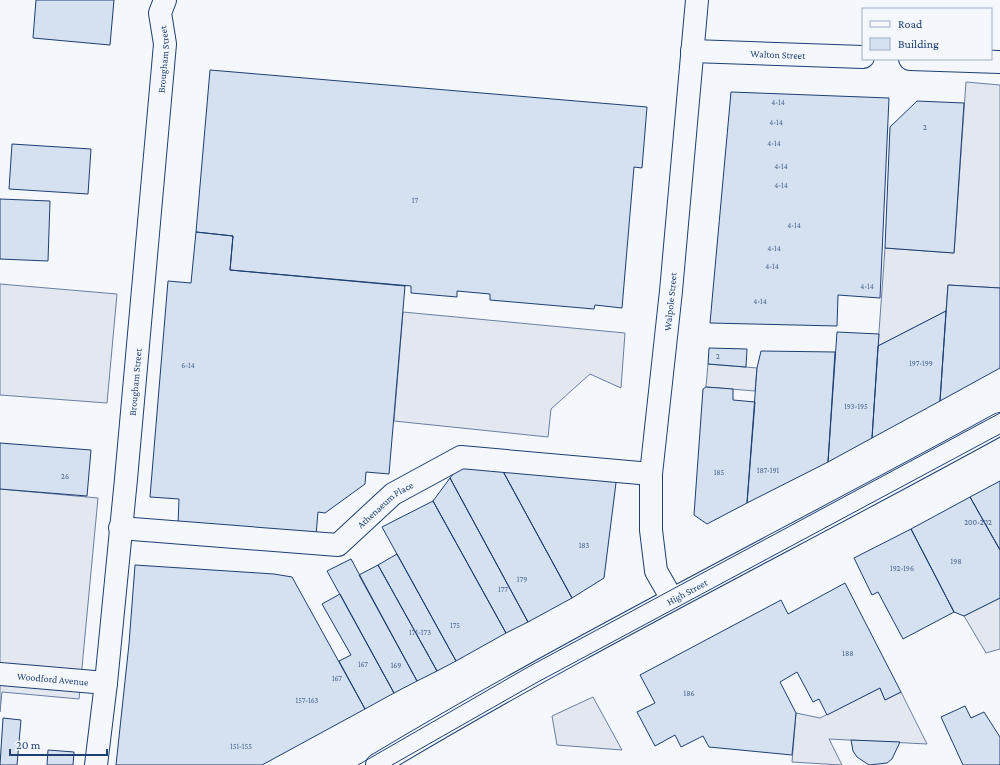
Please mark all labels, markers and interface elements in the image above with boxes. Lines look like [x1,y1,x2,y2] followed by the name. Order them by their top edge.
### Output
[862,8,992,60] legend
[898,17,923,31] text: Road
[155,24,170,93] street label: Brougham Street
[898,37,939,51] text: Building
[750,48,806,60] street label: Walton Street
[771,98,785,107] house number: 4-14
[769,118,783,127] house number: 4-14
[923,123,927,132] house number: 2
[767,139,781,148] house number: 4-14
[774,162,788,171] house number: 4-14
[774,181,788,190] house number: 4-14
[412,196,418,205] house number: 17
[787,221,801,230] house number: 4-14
[767,244,781,253] house number: 4-14
[765,262,779,271] house number: 4-14
[661,271,678,331] street label: Walpole Street
[860,282,874,291] house number: 4-14
[753,297,767,306] house number: 4-14
[126,347,143,416] street label: Brougham Street
[716,352,720,361] house number: 2
[909,359,933,368] house number: 197-199
[181,361,195,370] house number: 6-14
[844,402,868,411] house number: 193-195
[757,466,780,475] house number: 187-191
[714,468,725,477] house number: 185
[61,472,69,481] house number: 26
[355,478,415,530] street label: Athenaeum Place
[964,518,992,527] house number: 200-202
[579,541,590,550] house number: 183
[950,557,962,566] house number: 198
[890,564,914,573] house number: 192-196
[517,575,527,584] house number: 179
[664,576,710,607] street label: High Street
[498,585,508,594] house number: 177
[450,621,460,630] house number: 175
[409,628,431,637] house number: 171-173
[842,649,854,658] house number: 188
[358,660,368,669] house number: 167
[391,661,401,670] house number: 169
[17,670,90,687] street label: Woodford Avenue
[332,674,342,683] house number: 167
[683,689,695,698] house number: 186
[296,696,319,705] house number: 157-163
[10,731,107,757] scale bar
[16,738,41,752] text: 20 m
[230,742,252,751] house number: 151-155

